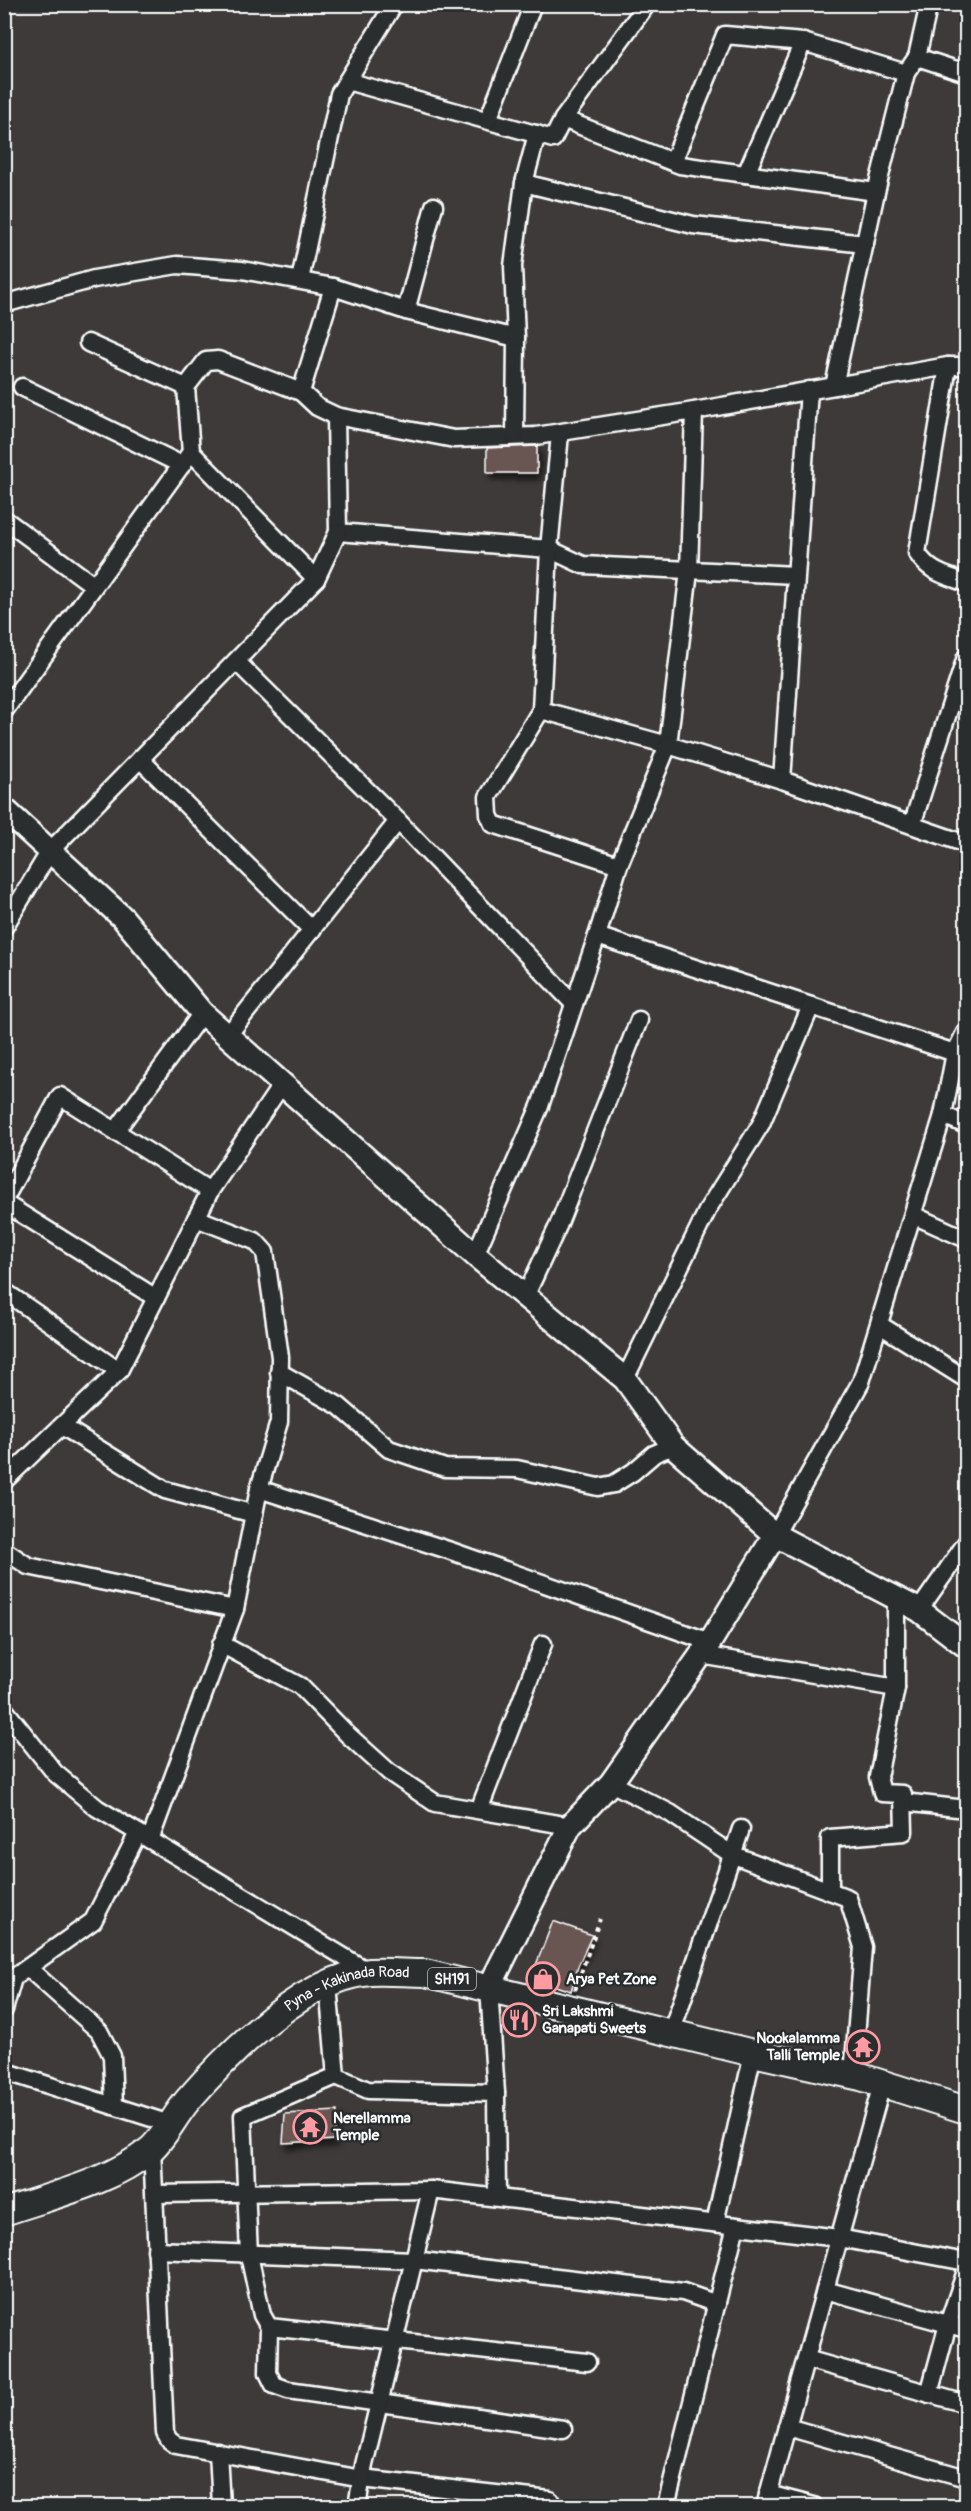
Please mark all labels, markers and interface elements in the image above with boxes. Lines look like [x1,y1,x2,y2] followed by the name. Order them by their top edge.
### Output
[525,1961,561,1997] shop icon: Arya Pet Zone
[280,1962,410,2016] street label: Pyna - Kakinada Road
[428,1968,476,1990] road number: SH191
[566,1970,657,1989] place label: Arya Pet Zone
[501,2002,537,2038] restaurant icon: Sri Lakshmi Ganapati Sweets
[542,2002,646,2038] place label: Sri Lakshmi Ganapati Sweets
[756,2029,841,2065] place label: Nookalamma Talli Temple
[845,2029,881,2065] temple icon: Nookalamma Talli Temple
[292,2109,328,2145] temple icon: Nerellamma Temple
[332,2109,411,2145] place label: Nerellamma Temple

